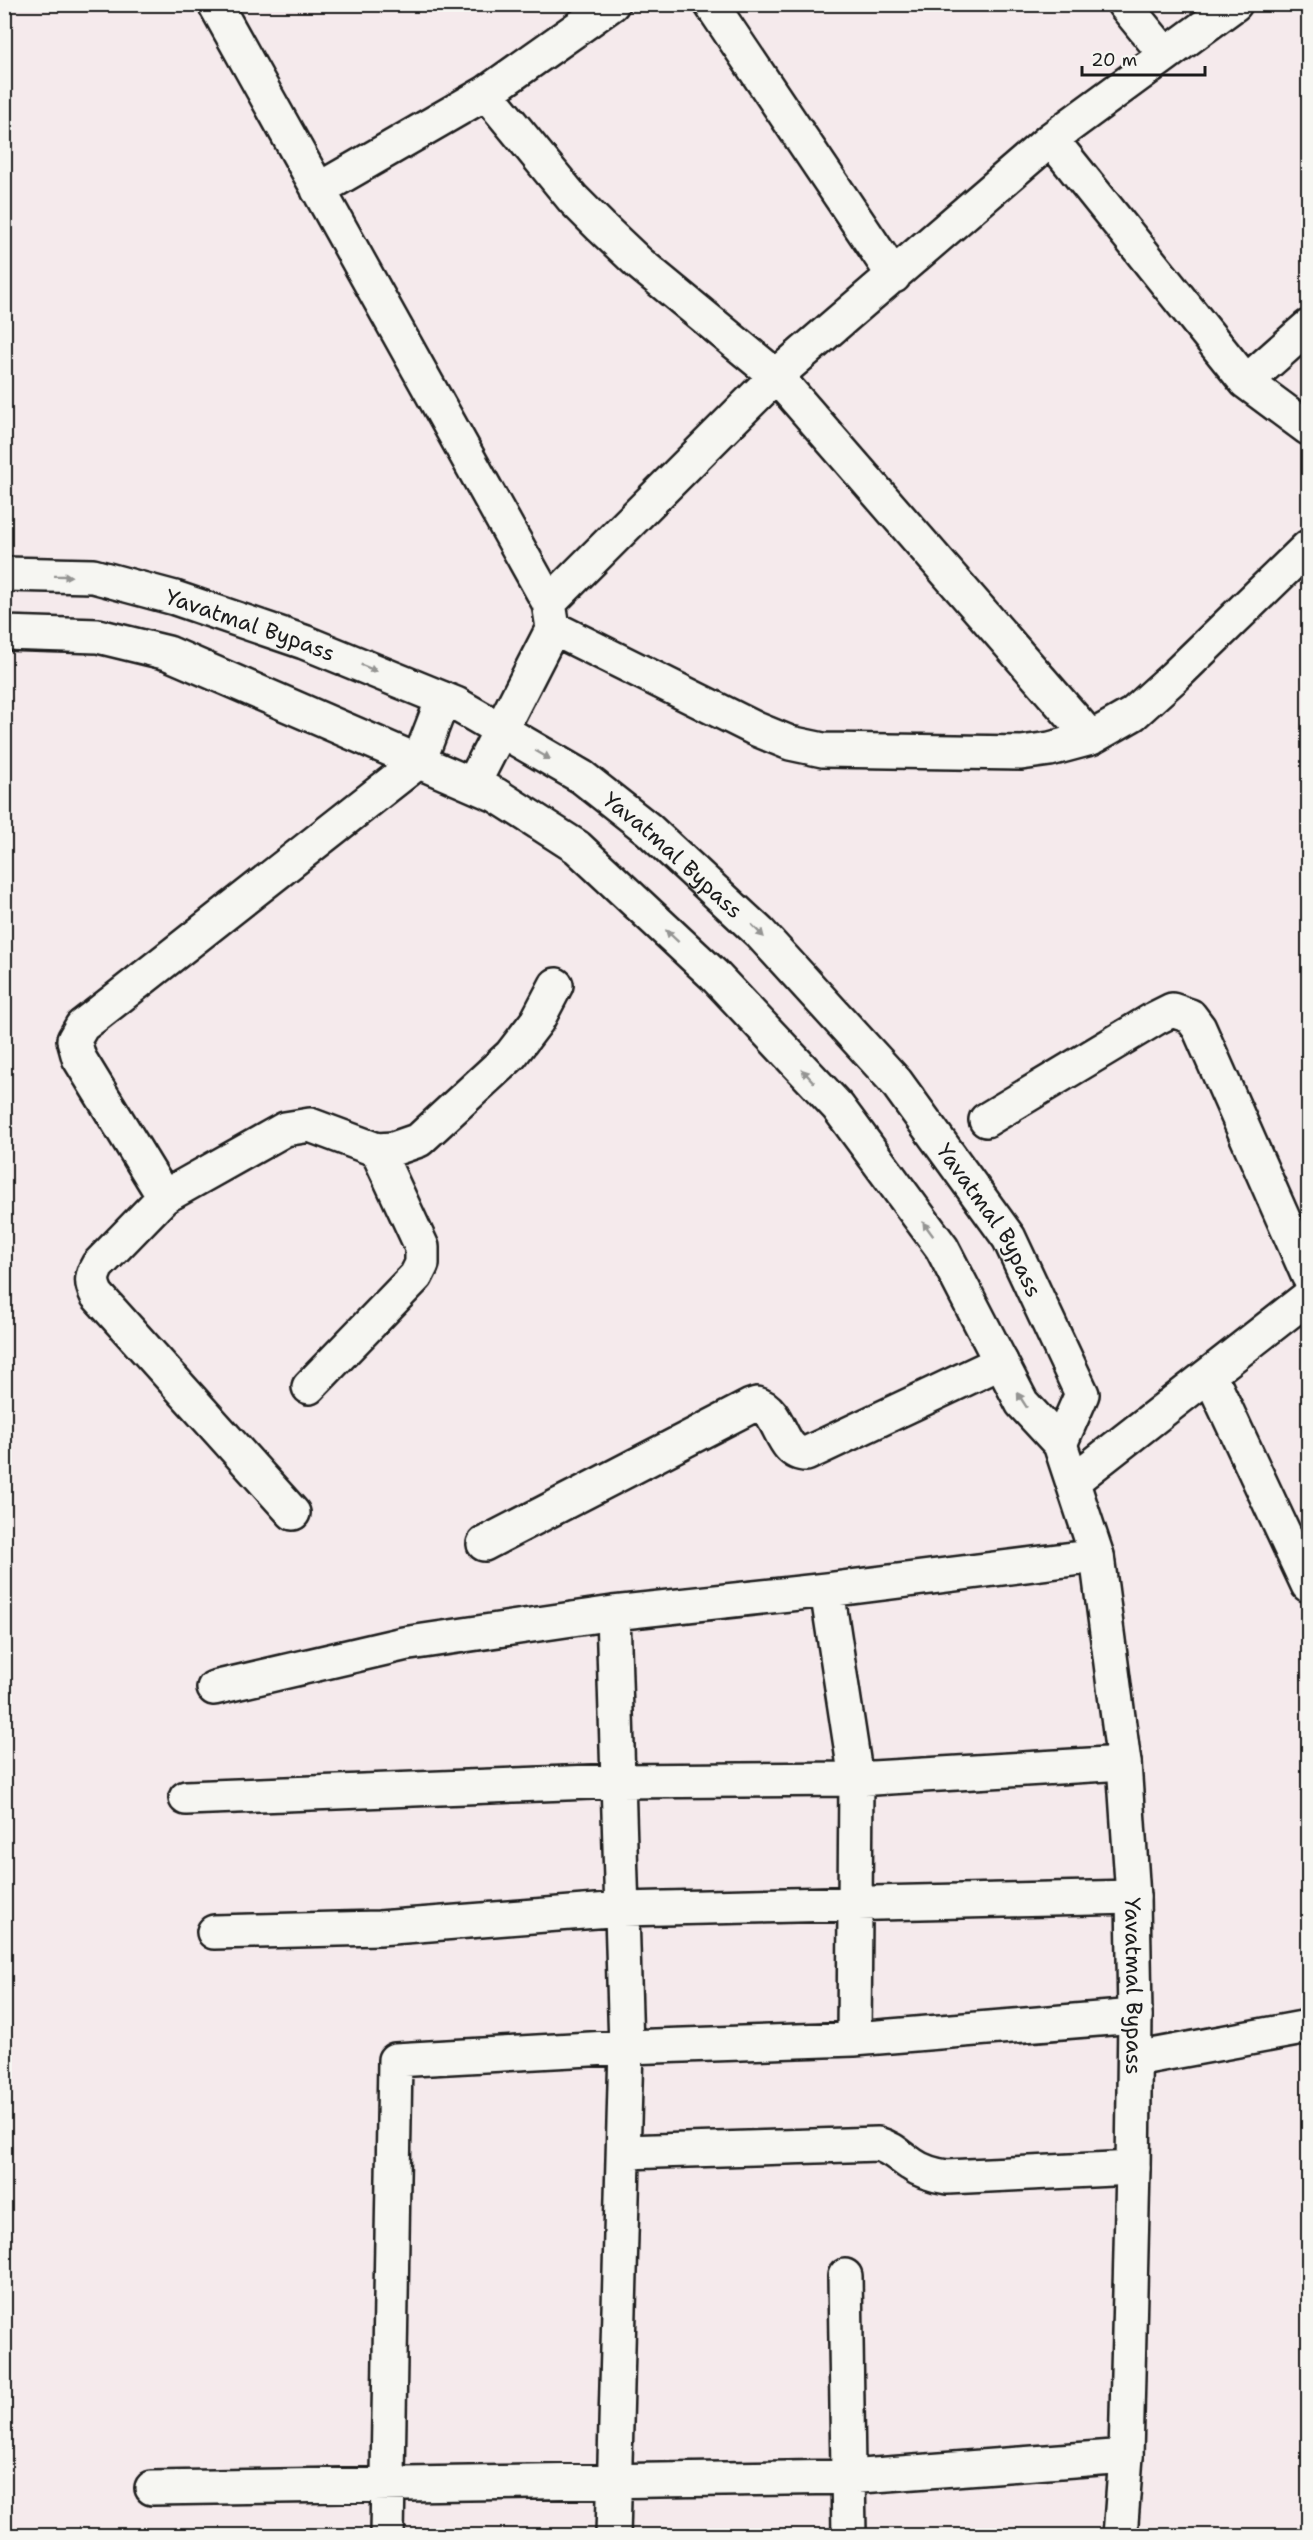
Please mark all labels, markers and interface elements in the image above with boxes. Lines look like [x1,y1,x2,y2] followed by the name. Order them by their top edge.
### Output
[1082,39,1205,77] scale bar
[1091,48,1137,72] text: 20 m
[53,571,72,580] one-way arrow
[163,582,339,668] street label: Yavatmal Bypass
[360,663,378,673] one-way arrow
[535,750,552,760] one-way arrow
[597,785,749,925] street label: Yavatmal Bypass
[750,924,764,938] one-way arrow
[665,929,680,943] one-way arrow
[802,1069,816,1083] one-way arrow
[930,1138,1049,1302] street label: Yavatmal Bypass
[922,1222,934,1238] one-way arrow
[1016,1392,1027,1408] one-way arrow
[1118,1897,1149,2075] street label: Yavatmal Bypass

